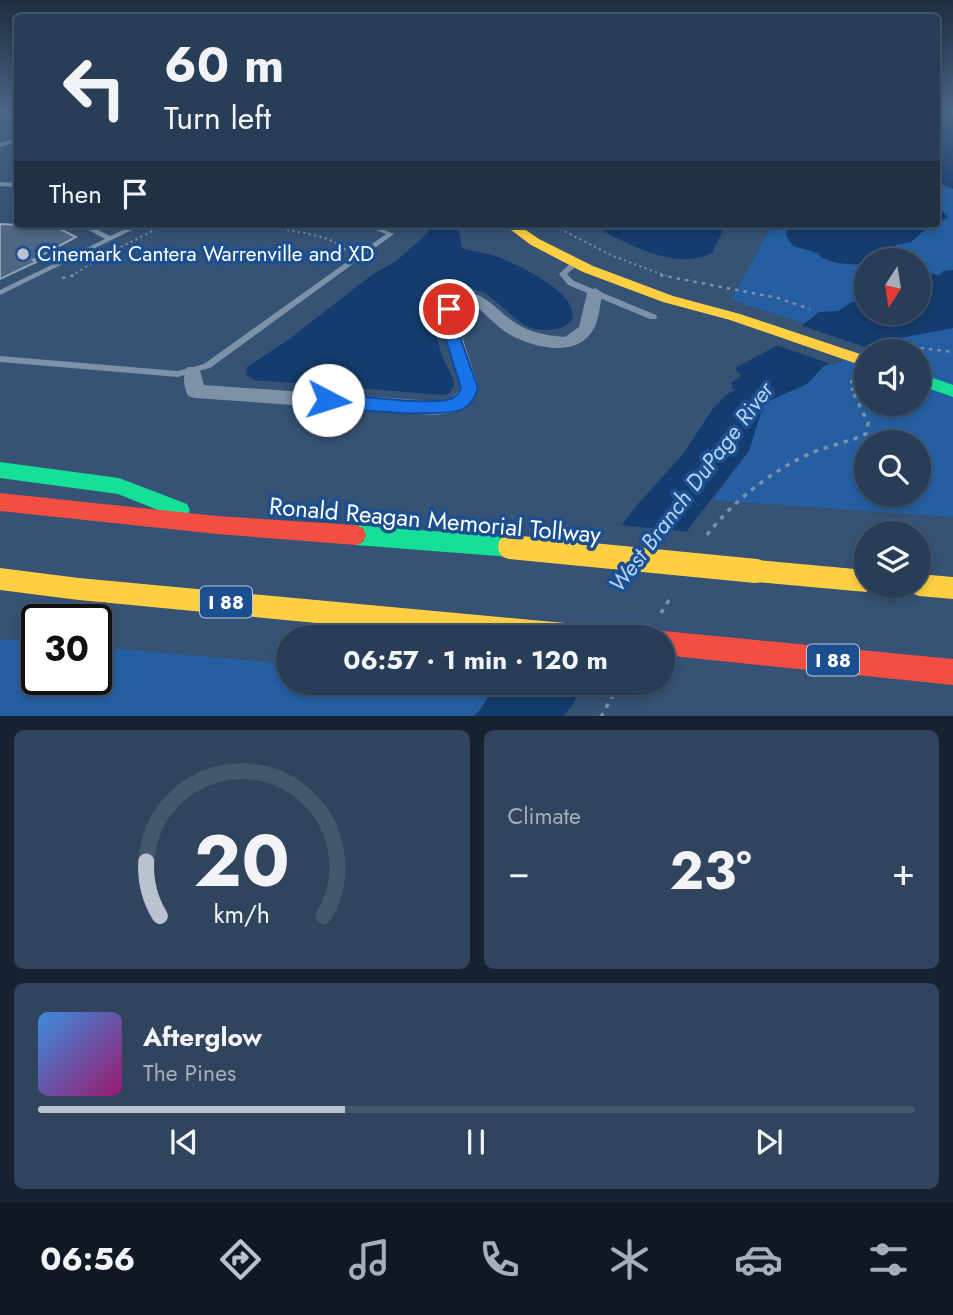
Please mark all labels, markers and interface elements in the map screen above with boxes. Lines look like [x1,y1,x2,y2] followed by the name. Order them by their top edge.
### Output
[164,30,284,100] text: 60 m
[49,42,140,133] icon: left
[164,95,271,141] text: Turn left
[49,175,102,213] text: Then
[116,175,154,213] icon: arrive
[37,239,374,269] place label: Cinemark Cantera Warrenville and XD
[15,246,31,262] marker: Cinemark Cantera Warrenville and XD
[854,248,931,326] north arrow
[854,248,931,598] map controls
[419,279,479,339] pin
[430,290,468,328] icon: arrive
[854,339,931,416] button: sound
[291,363,365,437] position arrow
[600,373,782,599] water label: West Branch DuPage River
[854,430,931,507] button: search
[268,488,603,552] street label: Ronald Reagan Memorial Tollway
[854,521,931,598] button: layers
[200,586,252,618] road number: I 88
[21,604,112,695] speed limit sign: 30
[343,641,608,679] text: 06:57 · 1 min · 120 m
[807,645,859,676] road number: I 88
[508,799,581,833] text: Climate
[194,808,290,913] text: 20
[670,833,752,909] text: 23°
[508,844,530,899] text: −
[892,844,915,899] text: +
[213,895,270,931] text: km/h
[143,1018,262,1056] text: Afterglow
[143,1056,236,1090] text: The Pines
[165,1123,203,1161] icon: previous
[457,1123,495,1161] icon: pause
[750,1123,788,1161] icon: next
[216,1235,265,1284] icon: directions
[345,1235,394,1284] icon: music
[475,1235,524,1284] icon: phone
[605,1235,654,1284] icon: climate
[734,1235,783,1284] icon: car
[864,1235,913,1284] icon: filters
[40,1236,135,1282] text: 06:56

